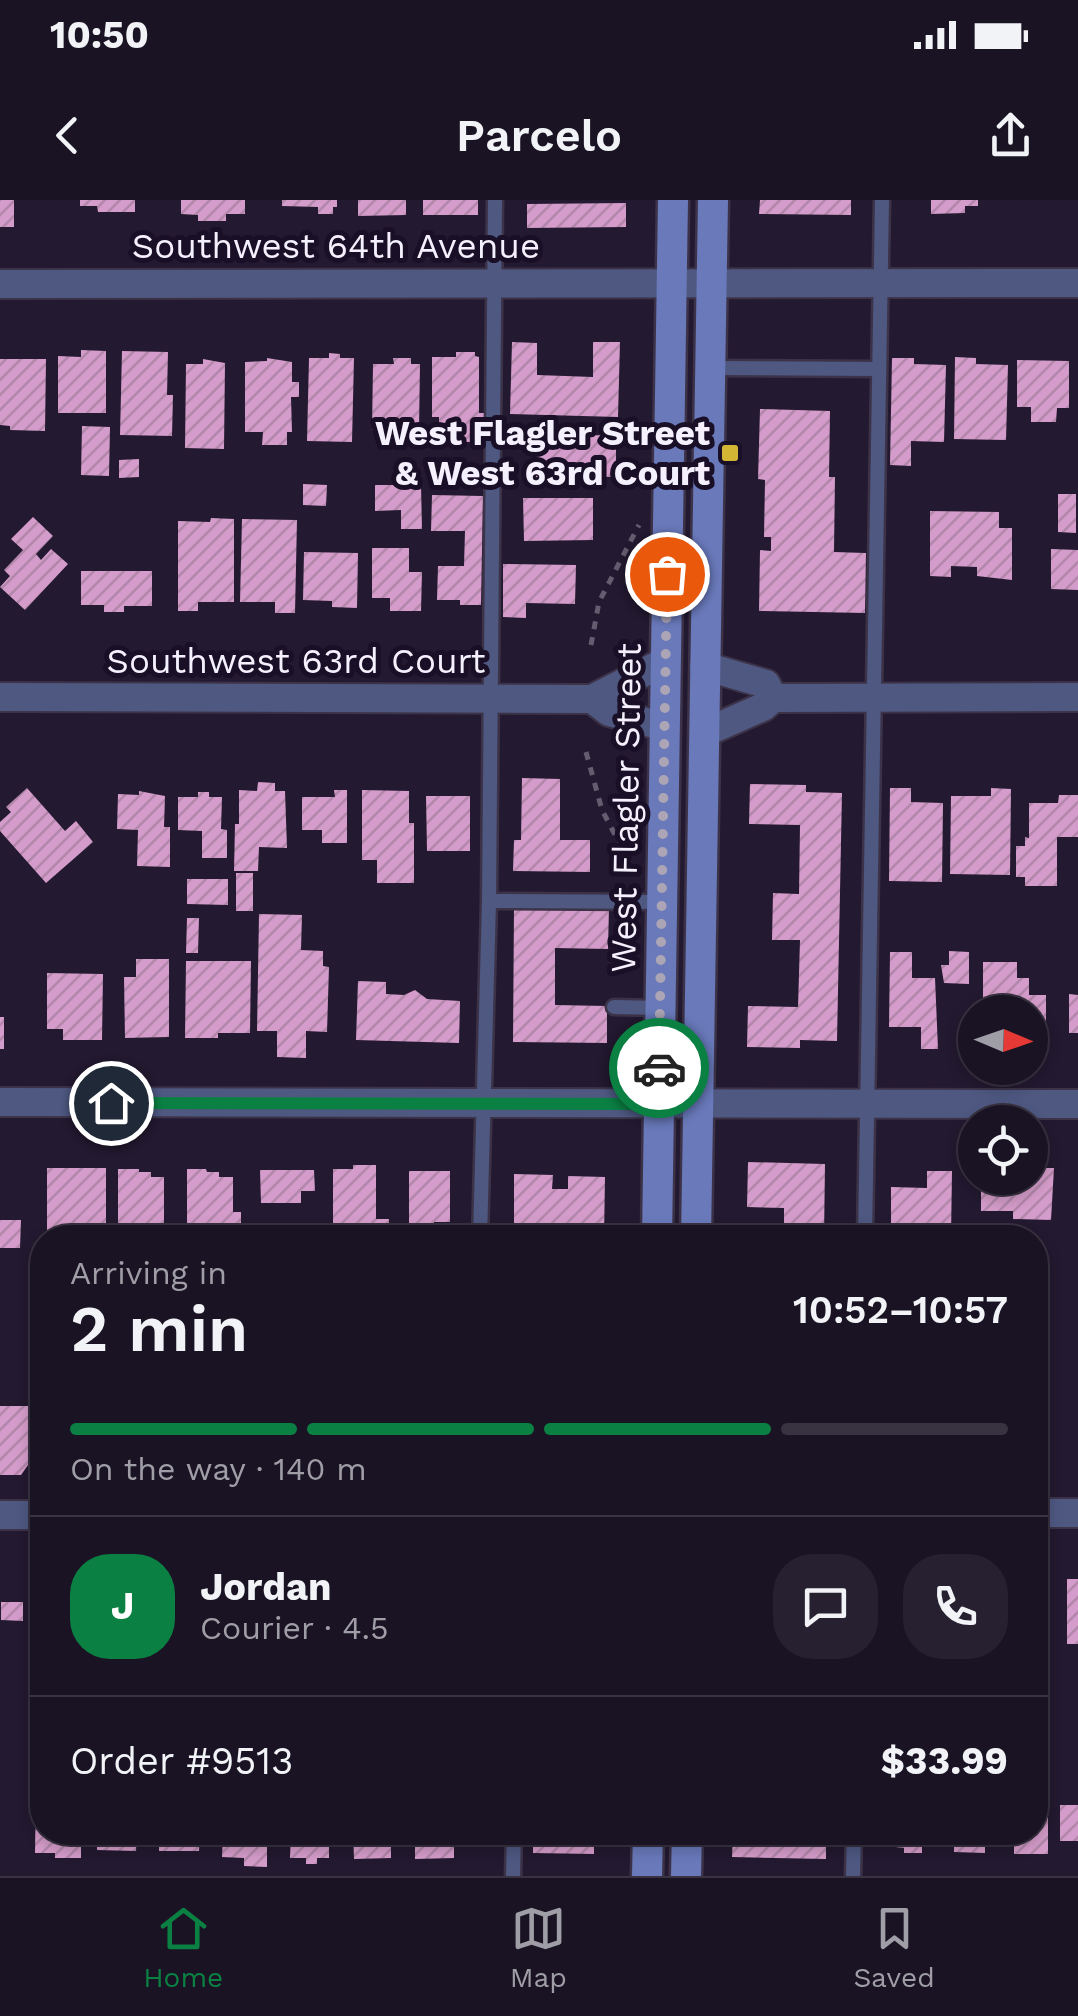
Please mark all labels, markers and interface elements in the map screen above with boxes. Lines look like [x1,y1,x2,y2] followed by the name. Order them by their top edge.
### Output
[50,13,149,57] text: 10:50
[40,108,95,163] icon: back
[983,108,1038,163] icon: share
[456,109,622,162] text: Parcelo
[132,225,540,267] street label: Southwest 64th Avenue
[375,412,710,494] place label: West Flagler Street & West 63rd Court
[719,442,741,464] marker: West Flagler Street & West 63rd Court
[625,532,710,617] pin
[640,547,695,602] icon: bag
[107,640,486,682] street label: Southwest 63rd Court
[602,642,650,973] street label: West Flagler Street
[958,995,1048,1085] north arrow
[958,995,1048,1195] map controls
[609,1018,709,1118] courier
[632,1041,687,1096] icon: car
[69,1061,154,1146] pin
[84,1076,139,1131] icon: home
[958,1105,1048,1195] button: locate
[70,1254,227,1292] text: Arriving in
[793,1288,1008,1332] text: 10:52–10:57
[70,1291,248,1367] text: 2 min
[70,1450,367,1488] text: On the way · 140 m
[773,1554,878,1659] button: chat
[903,1554,1008,1659] button: phone
[200,1565,332,1609] text: Jordan
[111,1584,134,1628] text: J
[200,1609,389,1647] text: Courier · 4.5
[70,1739,293,1783] text: Order #9513
[881,1739,1008,1783] text: $33.99
[143,1901,223,1994] tab: Home
[510,1901,567,1994] tab: Map
[853,1901,935,1994] tab: Saved

